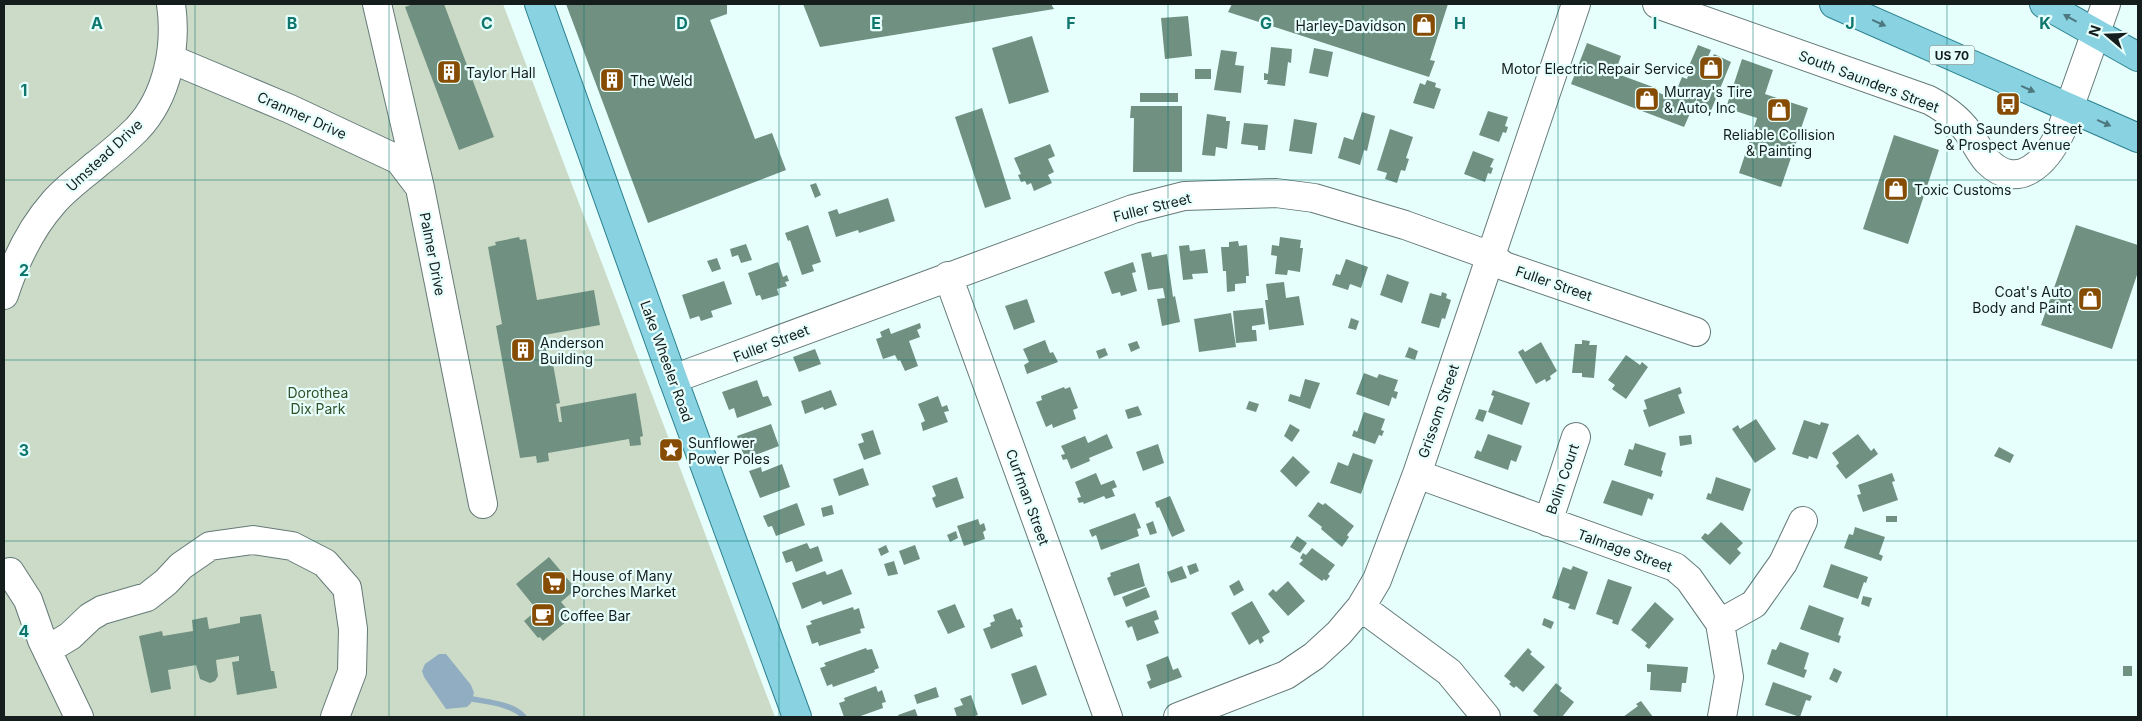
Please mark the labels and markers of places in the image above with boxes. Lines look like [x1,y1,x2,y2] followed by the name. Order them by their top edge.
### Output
[1411,12,1437,38] shop icon: Harley-Davidson
[1296,17,1406,34] place label: Harley-Davidson
[1698,55,1724,81] shop icon: Motor Electric Repair Service
[436,59,462,85] building icon: Taylor Hall
[1501,60,1694,77] place label: Motor Electric Repair Service
[466,64,536,81] place label: Taylor Hall
[599,67,625,93] building icon: The Weld
[630,72,693,89] place label: The Weld
[1664,83,1752,116] place label: Murray's Tire & Auto, Inc
[1634,86,1660,112] shop icon: Murray's Tire & Auto, Inc
[1995,91,2021,117] bus stop icon: South Saunders Street & Prospect Avenue
[1766,97,1792,123] shop icon: Reliable Collision & Painting
[1934,120,2083,153] place label: South Saunders Street & Prospect Avenue
[1723,126,1835,159] place label: Reliable Collision & Painting
[1883,176,1909,202] shop icon: Toxic Customs
[1914,181,2011,198] place label: Toxic Customs
[1972,283,2072,316] place label: Coat's Auto Body and Paint
[2077,286,2103,312] shop icon: Coat's Auto Body and Paint
[540,334,604,367] place label: Anderson Building
[510,337,536,363] building icon: Anderson Building
[688,434,770,467] place label: Sunflower Power Poles
[658,437,684,463] place icon: Sunflower Power Poles
[572,567,677,600] place label: House of Many Porches Market
[541,570,567,596] supermarket icon: House of Many Porches Market
[530,602,556,628] cafe icon: Coffee Bar
[560,607,631,624] place label: Coffee Bar

